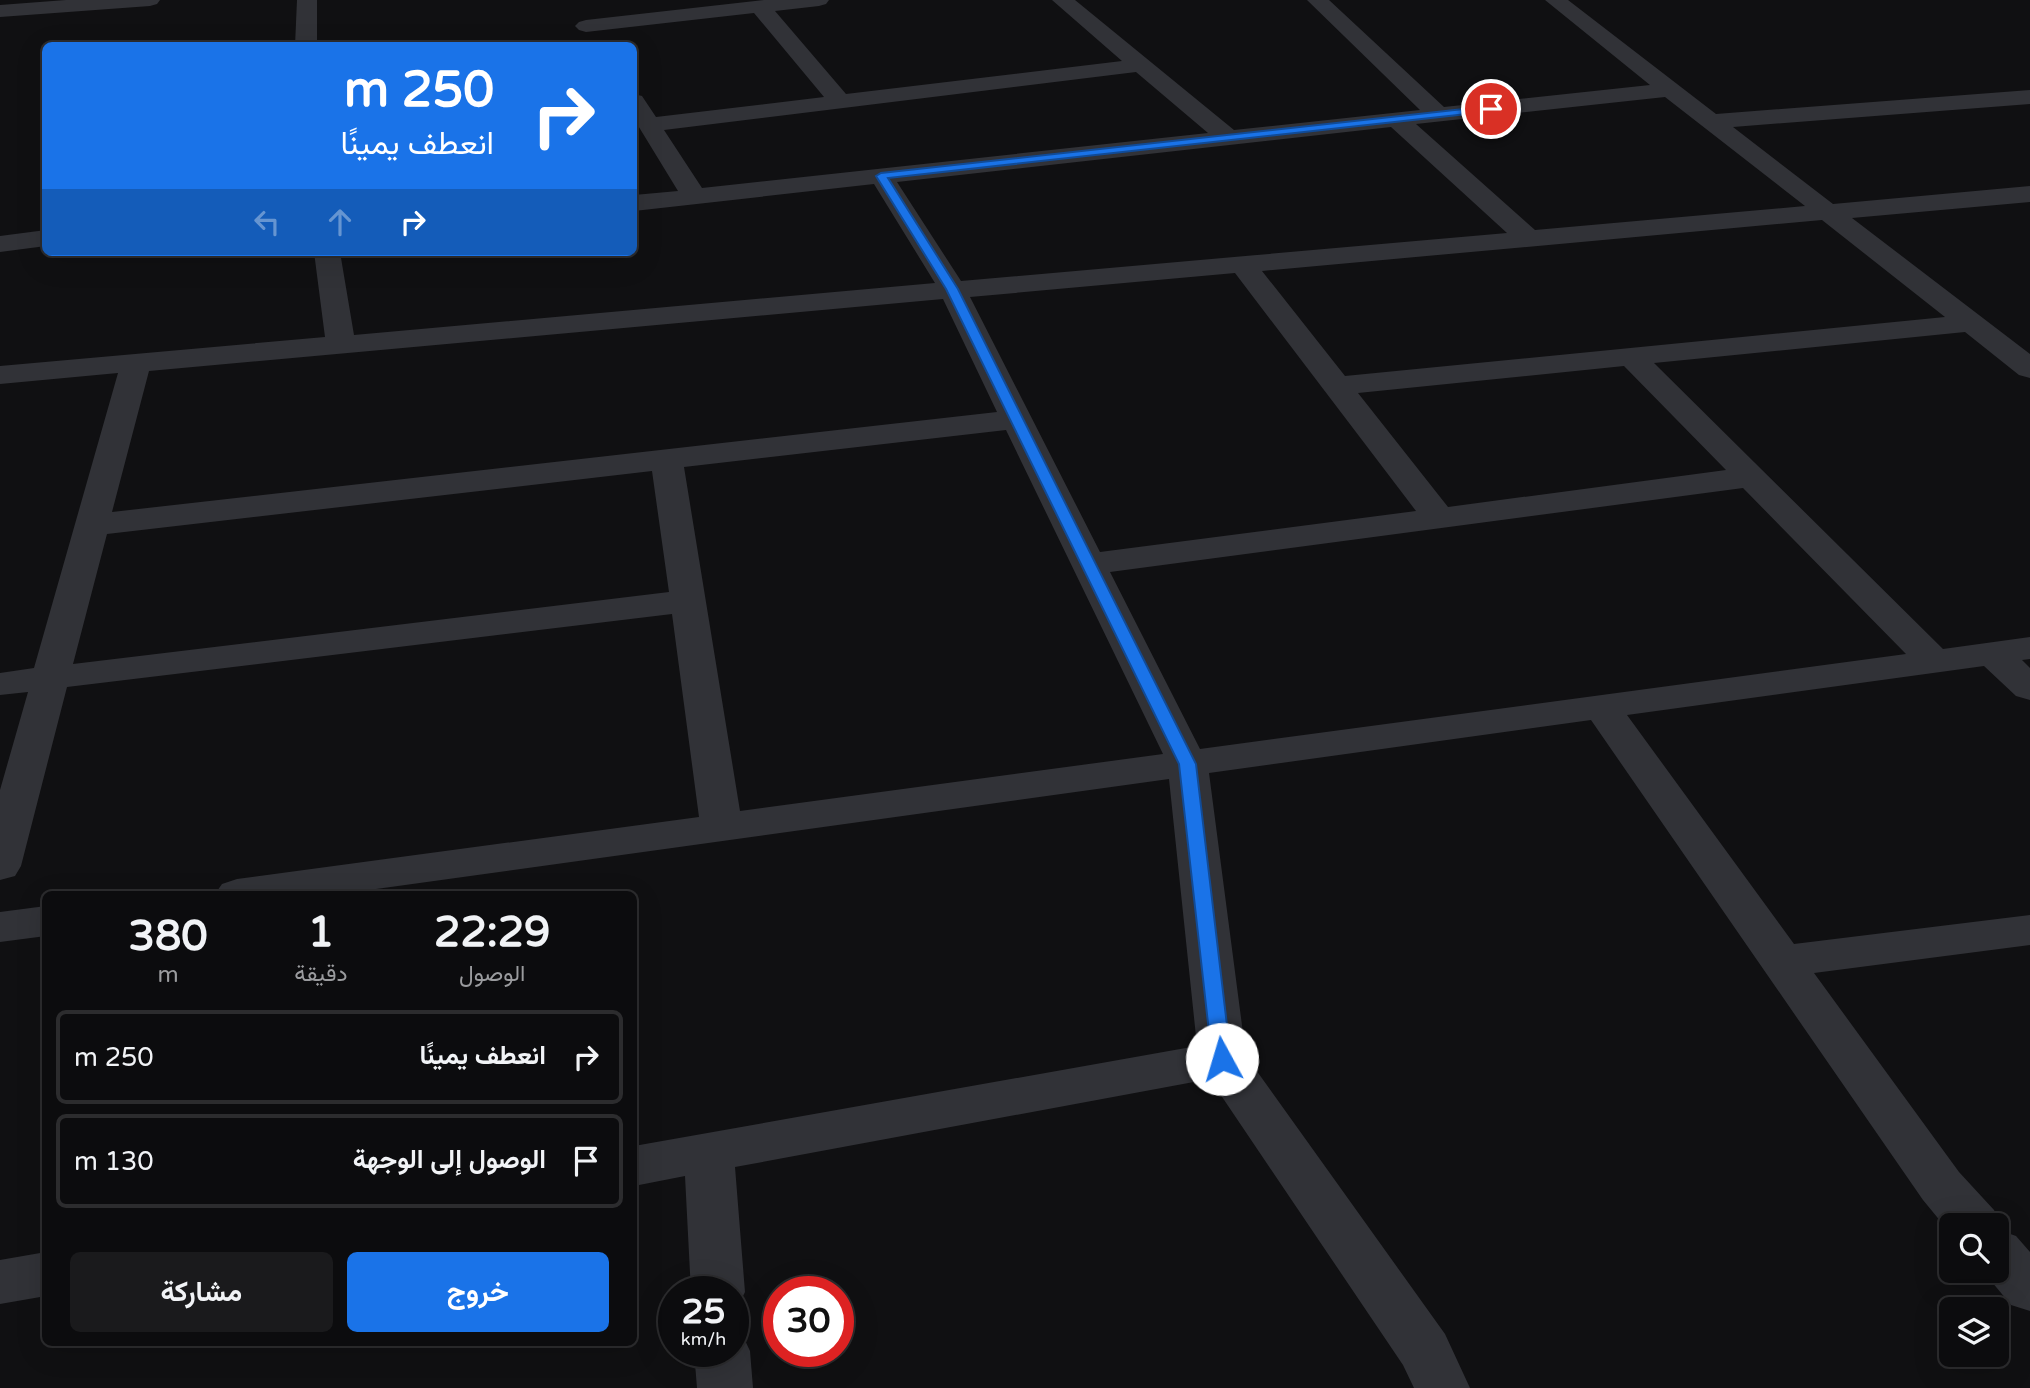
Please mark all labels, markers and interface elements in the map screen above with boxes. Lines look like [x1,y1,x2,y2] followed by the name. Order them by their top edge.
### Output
[344,61,494,120] text: 250 m
[518,70,609,161] icon: right
[1461,79,1521,139] pin
[1472,90,1510,128] icon: arrive
[340,125,494,163] text: انعطف يمينًا
[248,203,286,241] icon: left
[321,203,359,241] icon: ahead
[394,203,432,241] icon: right
[308,907,334,958] text: 1
[434,907,550,958] text: 22:29
[129,911,208,962] text: 380
[294,960,347,988] text: دقيقة
[459,960,525,988] text: الوصول
[158,961,179,989] text: m
[1185,1022,1259,1096] position arrow
[567,1038,605,1076] icon: right
[419,1040,546,1071] text: انعطف يمينًا
[74,1042,154,1073] text: 250 m
[567,1142,605,1180] icon: arrive
[353,1144,546,1175] text: الوصول إلى الوجهة
[74,1146,154,1177] text: 130 m
[1939,1213,2009,1367] map controls
[1939,1213,2009,1283] button: search
[70,1252,333,1332] button: مشاركة
[347,1252,609,1332] button: خروج
[763,1276,854,1367] speed limit sign: 30
[682,1291,725,1333] text: 25
[1939,1297,2009,1367] button: layers
[681,1328,726,1350] text: km/h

